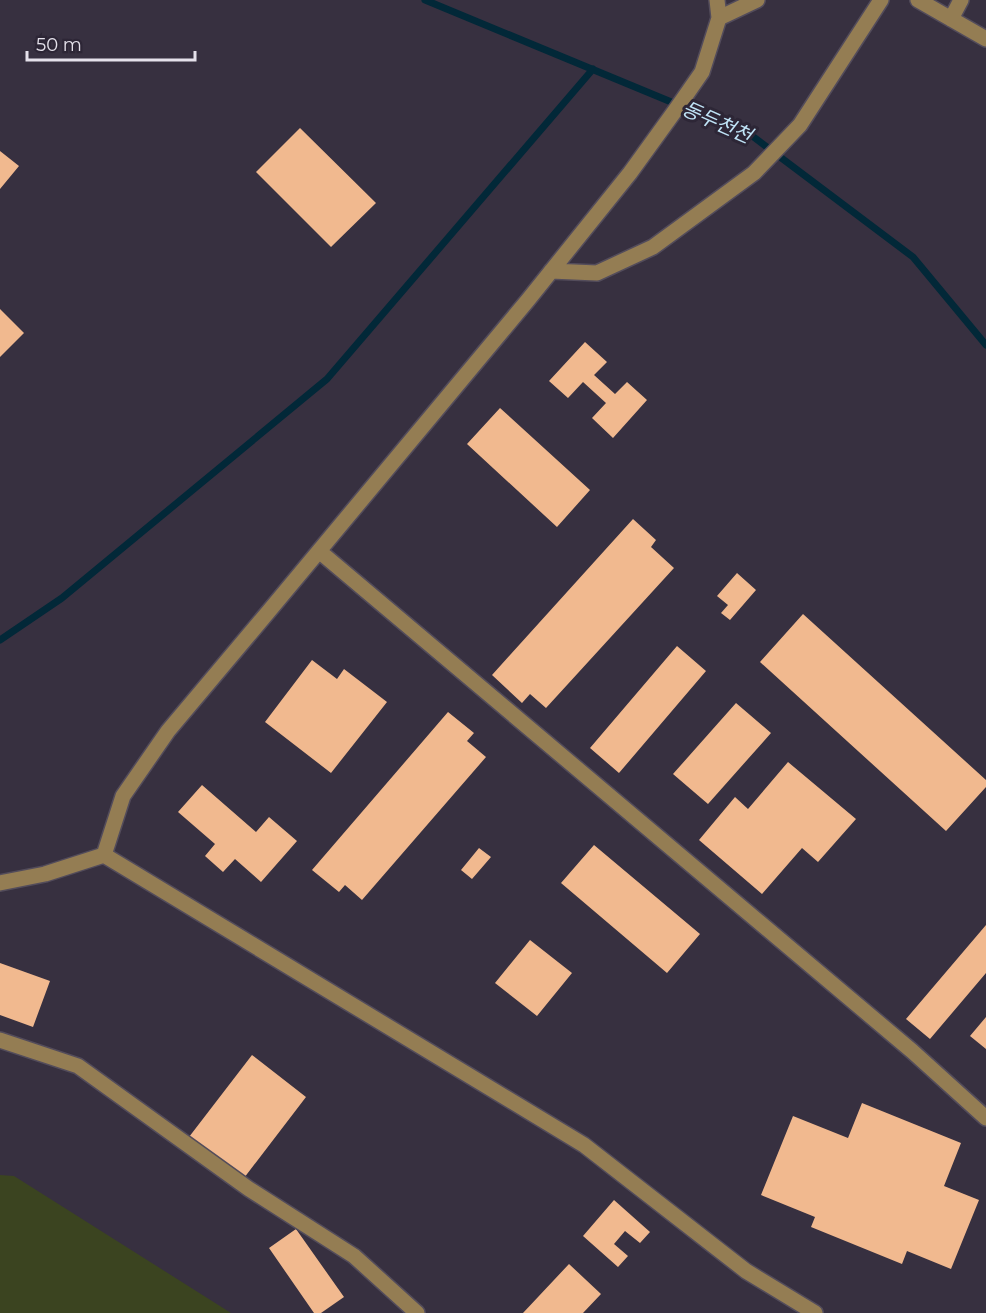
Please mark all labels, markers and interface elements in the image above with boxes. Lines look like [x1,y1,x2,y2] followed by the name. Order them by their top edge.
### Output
[27,24,195,62] scale bar
[36,34,82,56] text: 50 m
[678,96,758,149] water label: 동두천천

